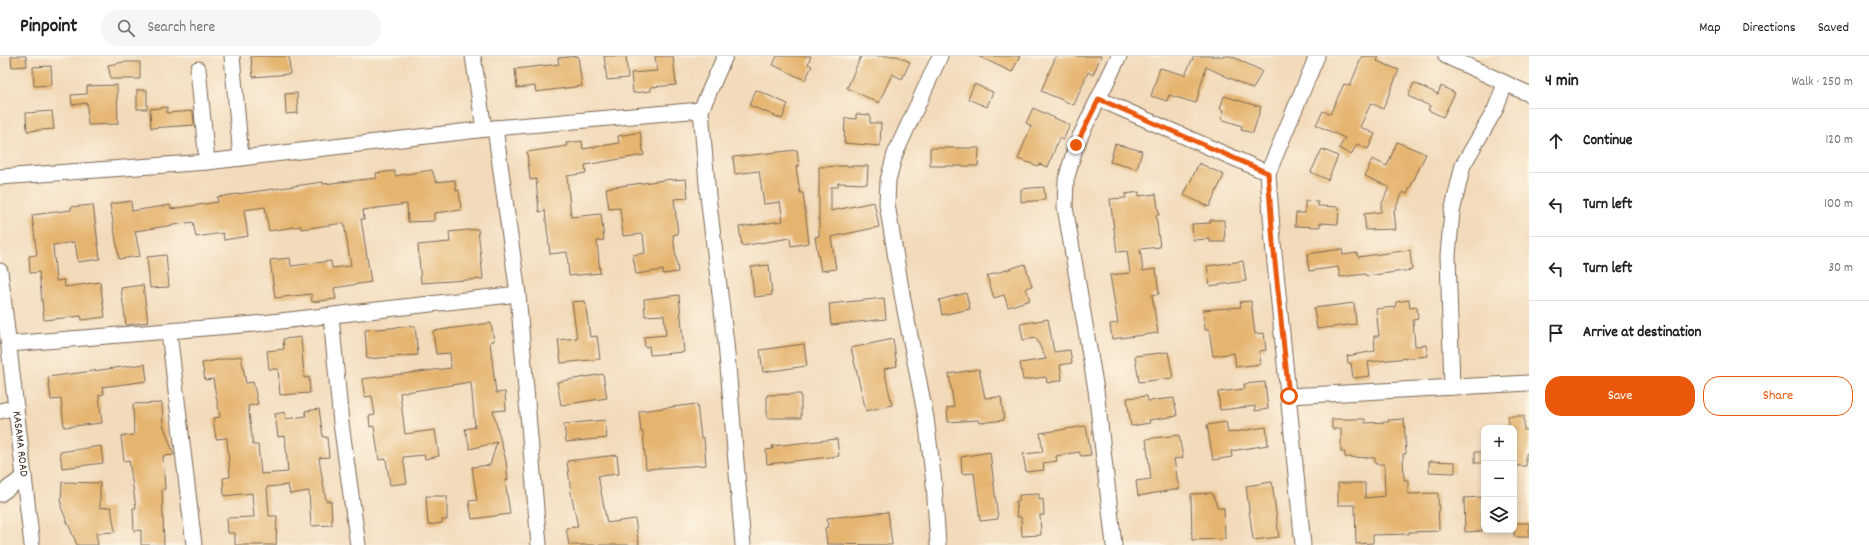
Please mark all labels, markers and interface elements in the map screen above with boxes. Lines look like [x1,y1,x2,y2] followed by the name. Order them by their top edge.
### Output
[101,10,381,46] search box
[20,14,77,41] text: Pinpoint
[115,17,137,39] icon: search
[147,17,215,39] text: Search here
[1699,18,1721,38] text: Map
[1743,18,1796,38] text: Directions
[1818,18,1849,38] text: Saved
[1545,70,1579,94] text: 4 min
[1791,73,1853,92] text: Walk · 250 m
[1545,130,1567,152] icon: ahead
[1583,130,1632,152] text: Continue
[1825,131,1853,150] text: 120 m
[1067,136,1085,154] route end
[1545,194,1567,216] icon: left
[1583,194,1632,216] text: Turn left
[1824,195,1853,214] text: 100 m
[1545,258,1567,280] icon: left
[1583,258,1632,280] text: Turn left
[1828,259,1853,278] text: 30 m
[1545,322,1567,344] icon: arrive
[1583,322,1701,344] text: Arrive at destination
[1545,376,1695,416] button: Save
[1703,376,1853,416] button: Share
[1280,387,1298,405] route start
[8,410,32,478] street label: KASAMA ROAD
[1481,425,1517,533] map controls
[1481,425,1517,461] button: +
[1481,461,1517,497] button: −
[1481,497,1517,533] button: layers

